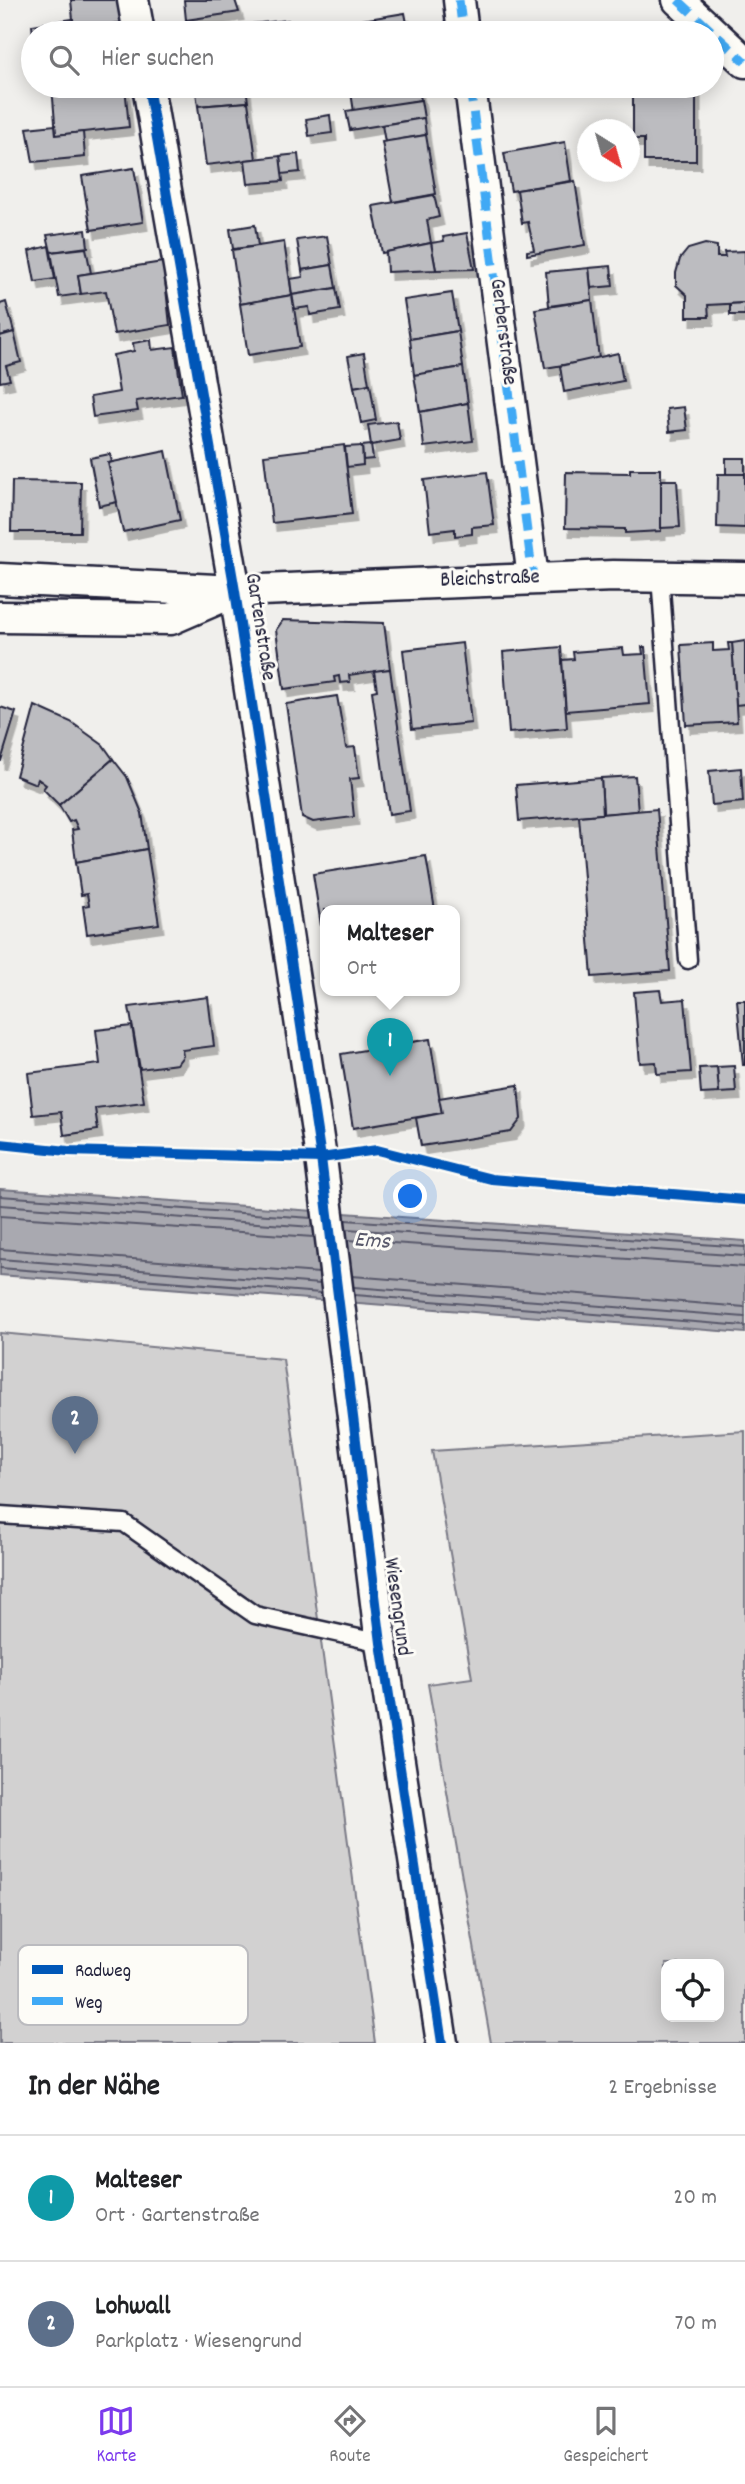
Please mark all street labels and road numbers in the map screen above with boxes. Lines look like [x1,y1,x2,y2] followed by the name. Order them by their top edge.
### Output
[481,277,523,387] street label: Gerberstraße
[440,563,540,597] street label: Bleichstraße
[236,571,282,683] street label: Gartenstraße
[374,1556,418,1658] street label: Wiesengrund

